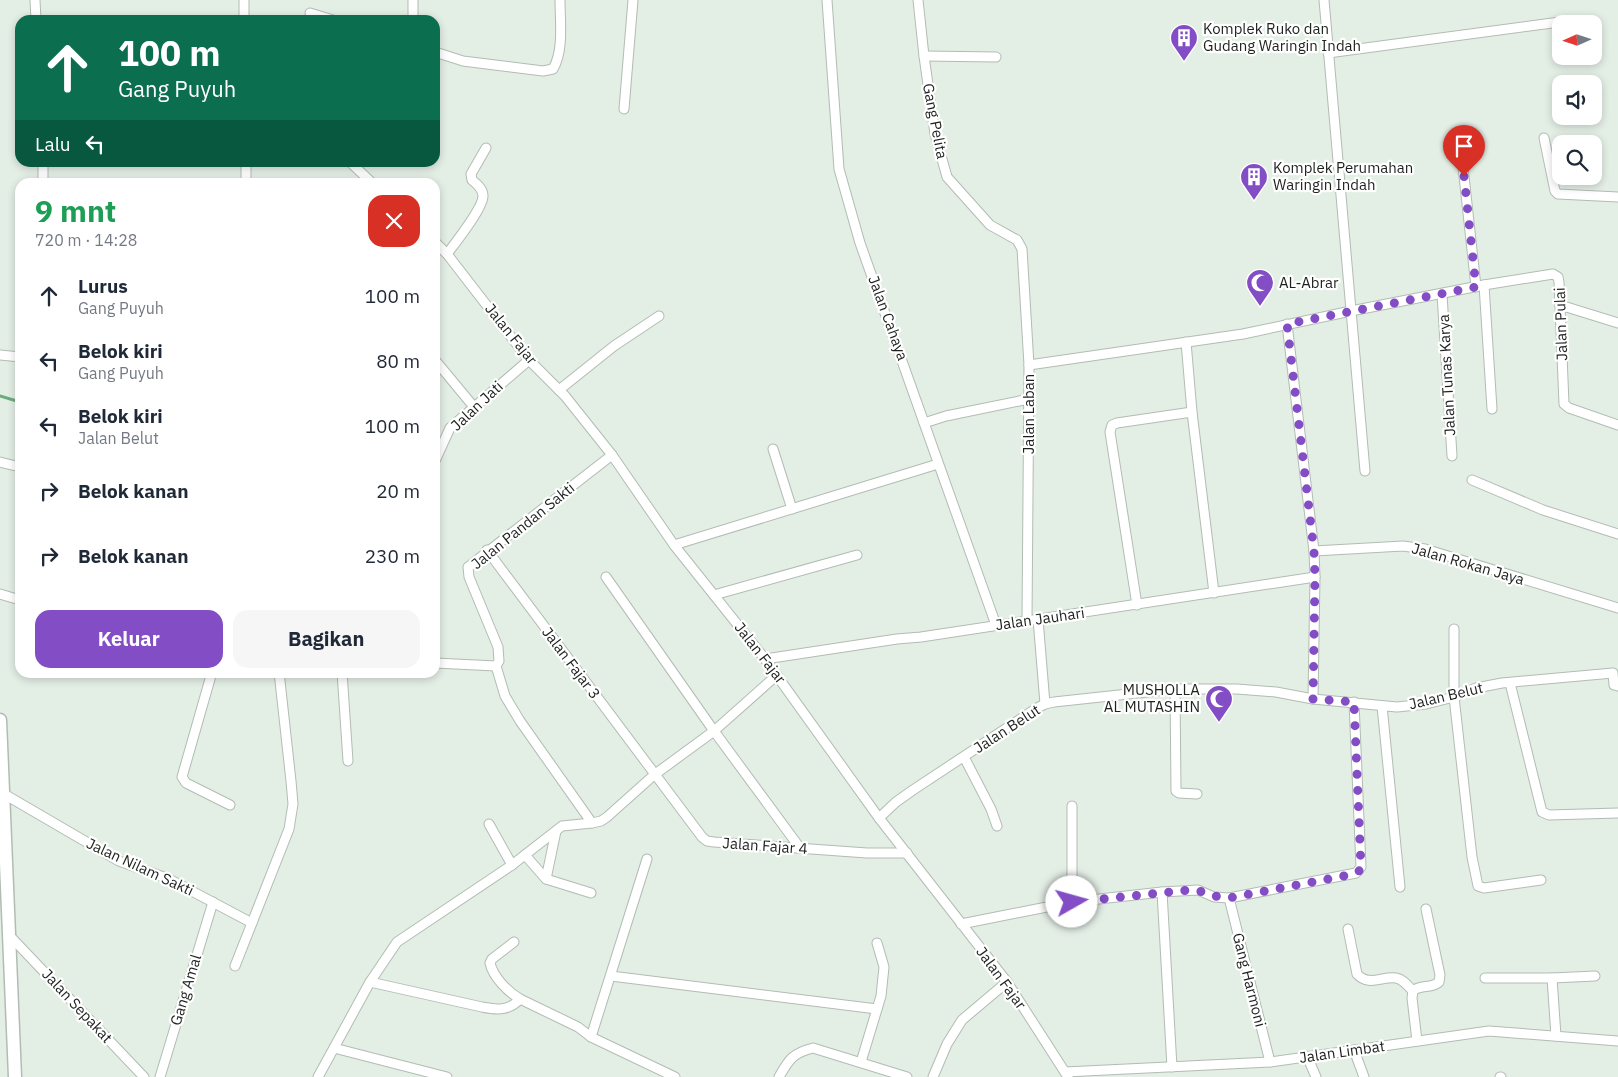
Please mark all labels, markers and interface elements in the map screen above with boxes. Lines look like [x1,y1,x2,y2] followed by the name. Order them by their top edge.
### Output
[1552,15,1602,65] north arrow
[1552,15,1602,185] map controls
[1203,19,1361,55] place label: Komplek Ruko dan Gudang Waringin Indah
[1169,23,1199,62] building icon: Komplek Ruko dan Gudang Waringin Indah
[118,30,221,76] text: 100 m
[35,35,100,100] icon: ahead
[118,74,236,103] text: Gang Puyuh
[1552,75,1602,125] button: sound
[919,82,952,160] street label: Gang Pelita
[1443,125,1485,176] pin
[81,130,109,158] icon: left
[35,132,71,156] text: Lalu
[1450,132,1478,160] icon: arrive
[1552,135,1602,185] button: search
[1273,158,1413,194] place label: Komplek Perumahan Waringin Indah
[1239,162,1269,201] building icon: Komplek Perumahan Waringin Indah
[35,191,116,230] text: 9 mnt
[368,195,420,247] button: close
[35,230,137,250] text: 720 m · 14:28
[1245,268,1275,307] mosque icon: AL-Abrar
[864,273,913,363] street label: Jalan Cahaya
[1279,273,1339,292] place label: AL-Abrar
[78,274,128,298] text: Lurus
[35,282,63,310] icon: ahead
[365,284,420,308] text: 100 m
[1550,287,1571,361] street label: Jalan Pulai
[78,298,164,318] text: Gang Puyuh
[481,299,542,368] street label: Jalan Fajar
[1434,314,1459,436] street label: Jalan Tunas Karya
[78,339,163,363] text: Belok kiri
[35,347,63,375] icon: left
[376,349,420,373] text: 80 m
[78,363,164,383] text: Gang Puyuh
[1019,374,1038,454] street label: Jalan Laban
[447,377,507,435] street label: Jalan Jati
[78,404,163,428] text: Belok kiri
[35,412,63,440] icon: left
[365,414,420,438] text: 100 m
[78,428,159,448] text: Jalan Belut
[35,477,63,505] icon: right
[467,478,578,573] street label: Jalan Pandan Sakti
[78,479,189,503] text: Belok kanan
[376,479,420,503] text: 20 m
[1410,538,1527,589] street label: Jalan Rokan Jaya
[35,542,63,570] icon: right
[78,544,189,568] text: Belok kanan
[365,544,420,568] text: 230 m
[994,603,1086,634] street label: Jalan Jauhari
[35,610,223,668] button: Keluar
[233,610,420,668] button: Bagikan
[730,618,791,688] street label: Jalan Fajar
[538,623,605,703] street label: Jalan Fajar 3
[1407,678,1485,713] street label: Jalan Belut
[1104,680,1200,716] place label: MUSHOLLA AL MUTASHIN
[1204,684,1234,723] mosque icon: MUSHOLLA AL MUTASHIN
[970,700,1044,757] street label: Jalan Belut
[83,833,197,900] street label: Jalan Nilam Sakti
[722,833,808,858] street label: Jalan Fajar 4
[1045,875,1097,927] position arrow
[1229,931,1270,1029] street label: Gang Harmoni
[972,943,1031,1013] street label: Jalan Fajar
[166,952,205,1028] street label: Gang Amal
[38,965,117,1047] street label: Jalan Sepakat
[1298,1036,1386,1067] street label: Jalan Limbat

